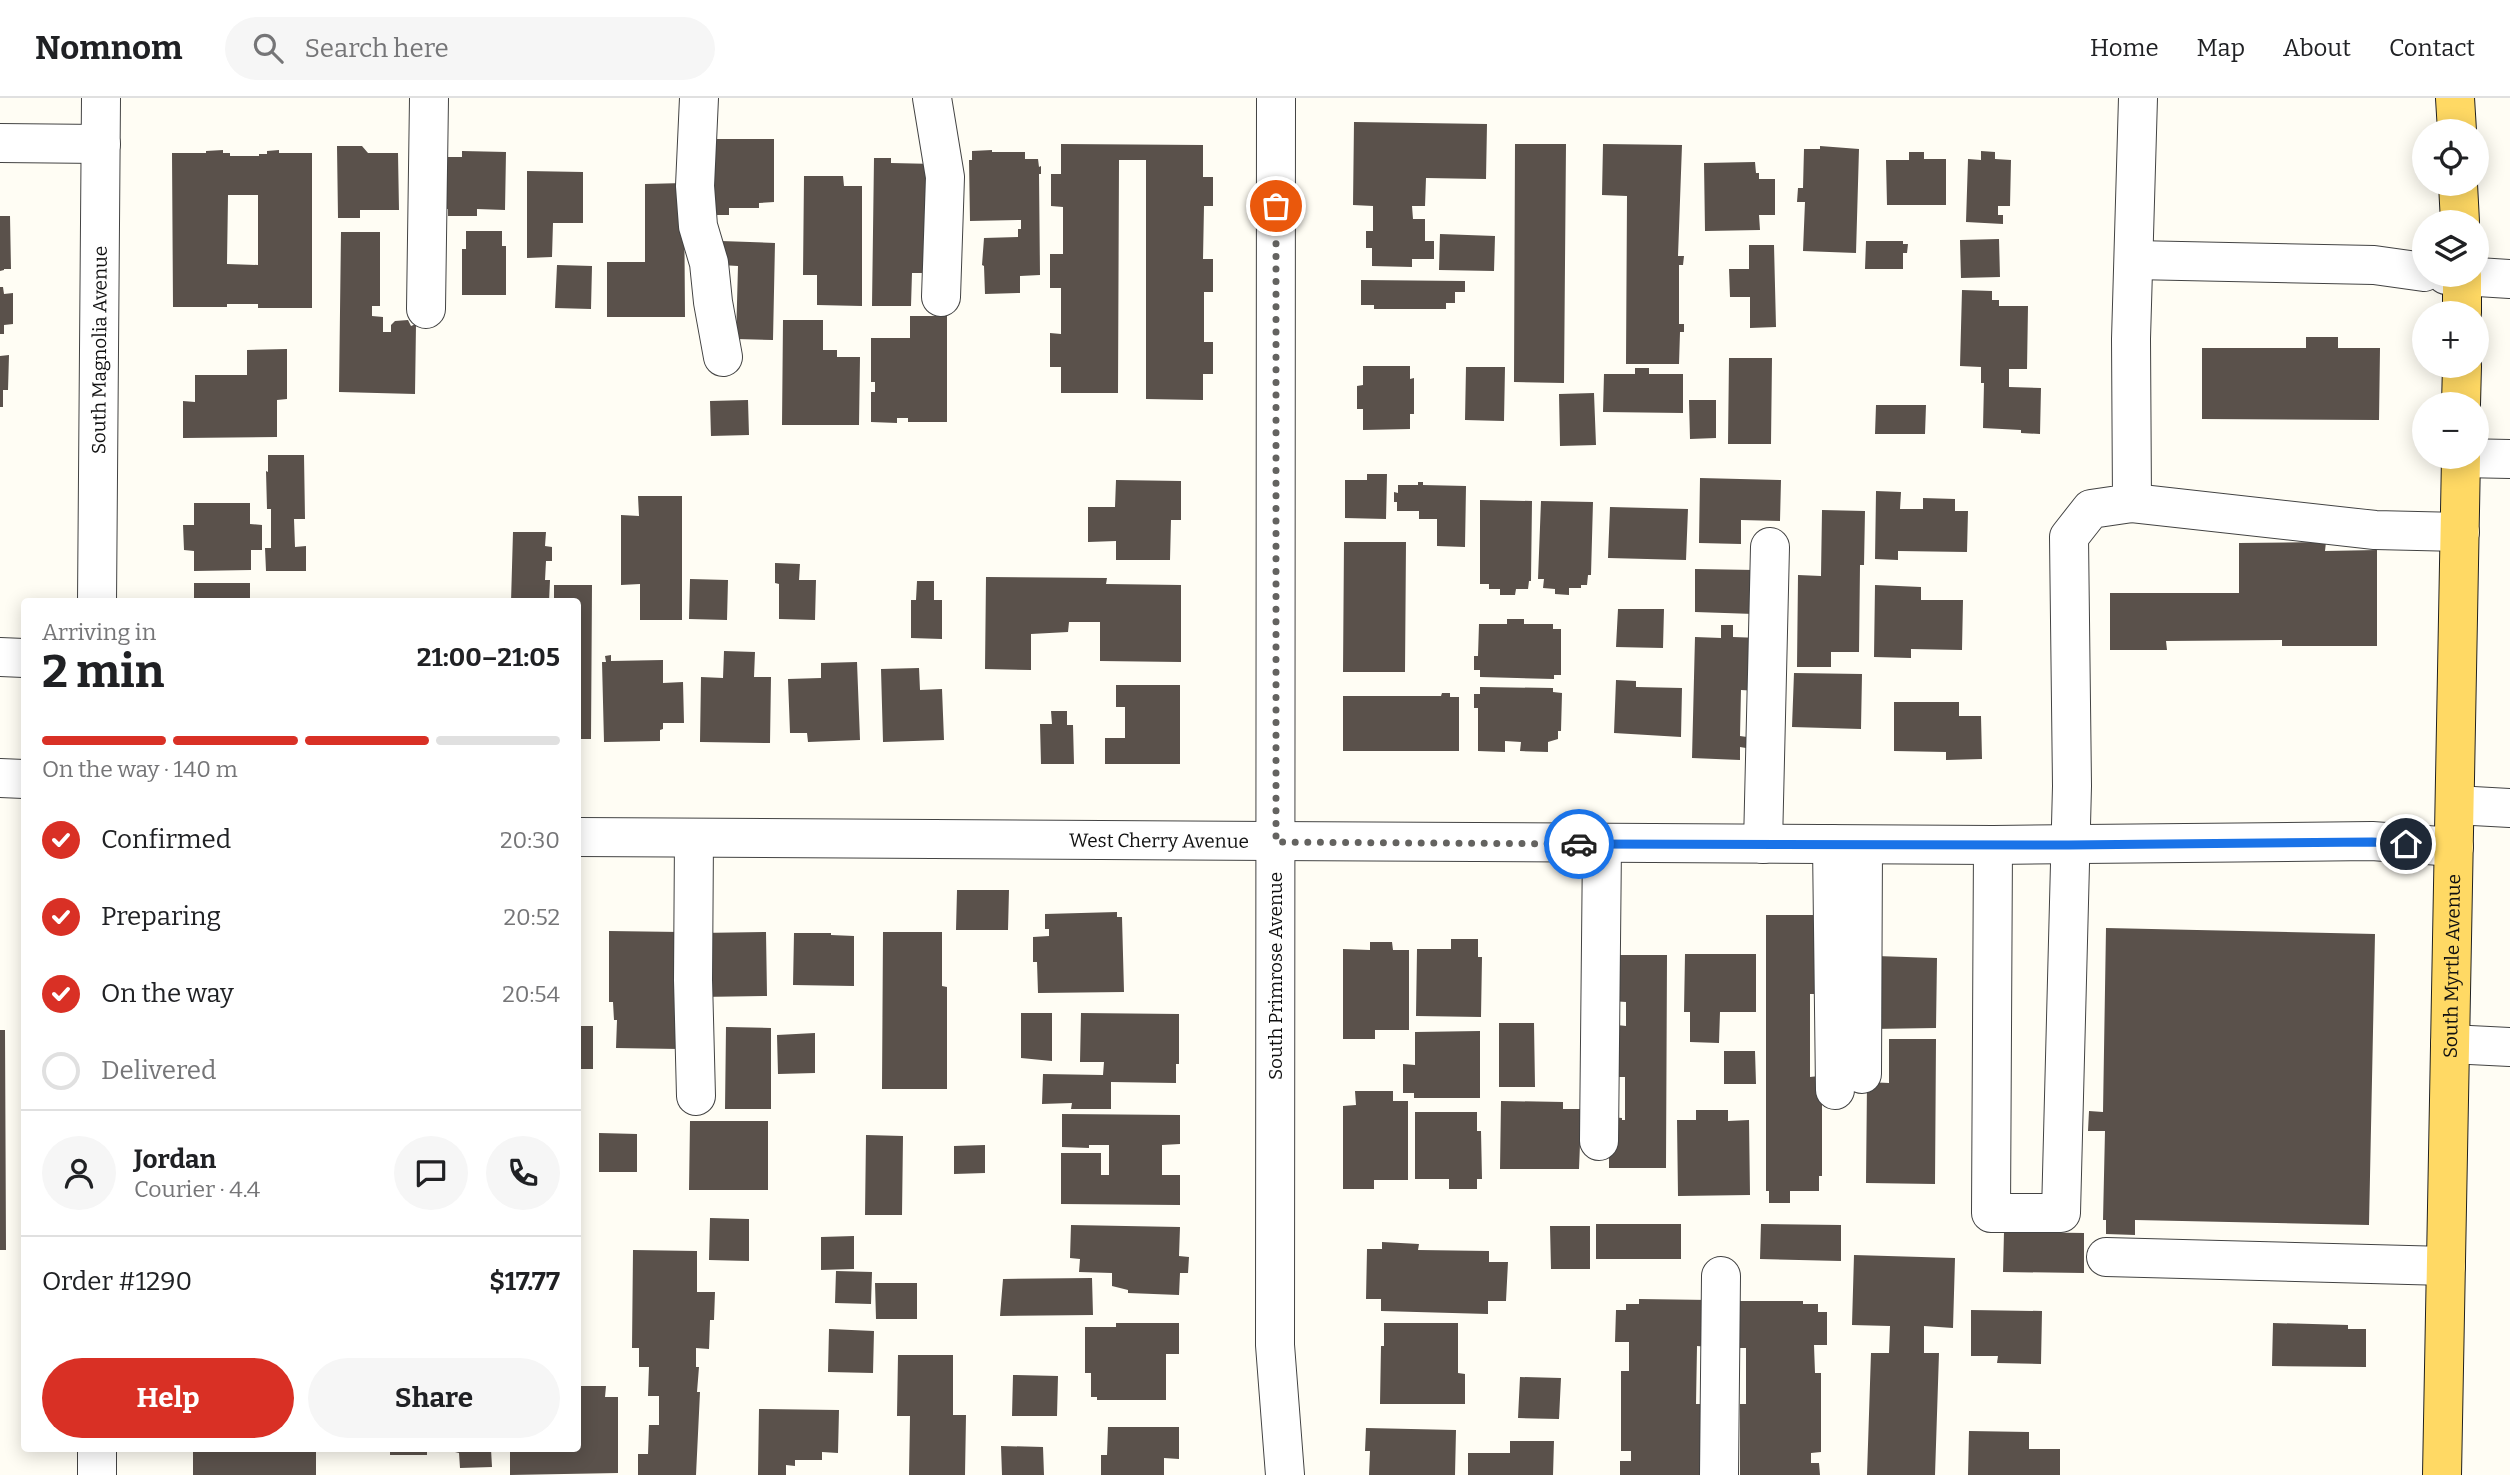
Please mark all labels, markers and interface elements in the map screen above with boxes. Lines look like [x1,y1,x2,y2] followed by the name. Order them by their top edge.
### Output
[225,17,715,80] search box
[35,28,183,68] text: Nomnom
[249,29,287,67] icon: search
[305,33,449,64] text: Search here
[2090,34,2159,62] text: Home
[2197,34,2245,62] text: Map
[2283,34,2351,62] text: About
[2389,34,2475,62] text: Contact
[2412,119,2489,469] map controls
[2412,119,2489,196] button: locate
[1246,176,1306,236] pin
[1257,187,1295,225] icon: bag
[2412,210,2489,287] button: layers
[87,246,112,454] street label: South Magnolia Avenue
[2412,301,2489,378] button: +
[2412,392,2489,469] button: −
[42,618,156,646] text: Arriving in
[417,642,560,673] text: 21:00–21:05
[42,644,164,699] text: 2 min
[42,755,238,783] text: On the way · 140 m
[1544,809,1614,879] courier
[2376,814,2436,874] pin
[42,821,80,859] icon: check
[101,824,231,855] text: Confirmed
[1560,825,1598,863] icon: car
[2387,825,2425,863] icon: home
[500,826,560,854] text: 20:30
[1069,829,1249,853] street label: West Cherry Avenue
[1264,872,1287,1080] street label: South Primrose Avenue
[2439,874,2465,1058] street label: South Myrtle Avenue
[42,898,80,936] icon: check
[101,901,221,932] text: Preparing
[503,903,560,931] text: 20:52
[42,975,80,1013] icon: check
[101,978,234,1009] text: On the way
[502,980,560,1008] text: 20:54
[101,1055,216,1086] text: Delivered
[42,1136,116,1210] button: person
[394,1136,468,1210] button: chat
[486,1136,560,1210] button: phone
[134,1144,216,1175] text: Jordan
[134,1175,260,1203] text: Courier · 4.4
[42,1266,192,1297] text: Order #1290
[489,1266,560,1297] text: $17.77
[42,1358,294,1438] button: Help
[308,1358,560,1438] button: Share

